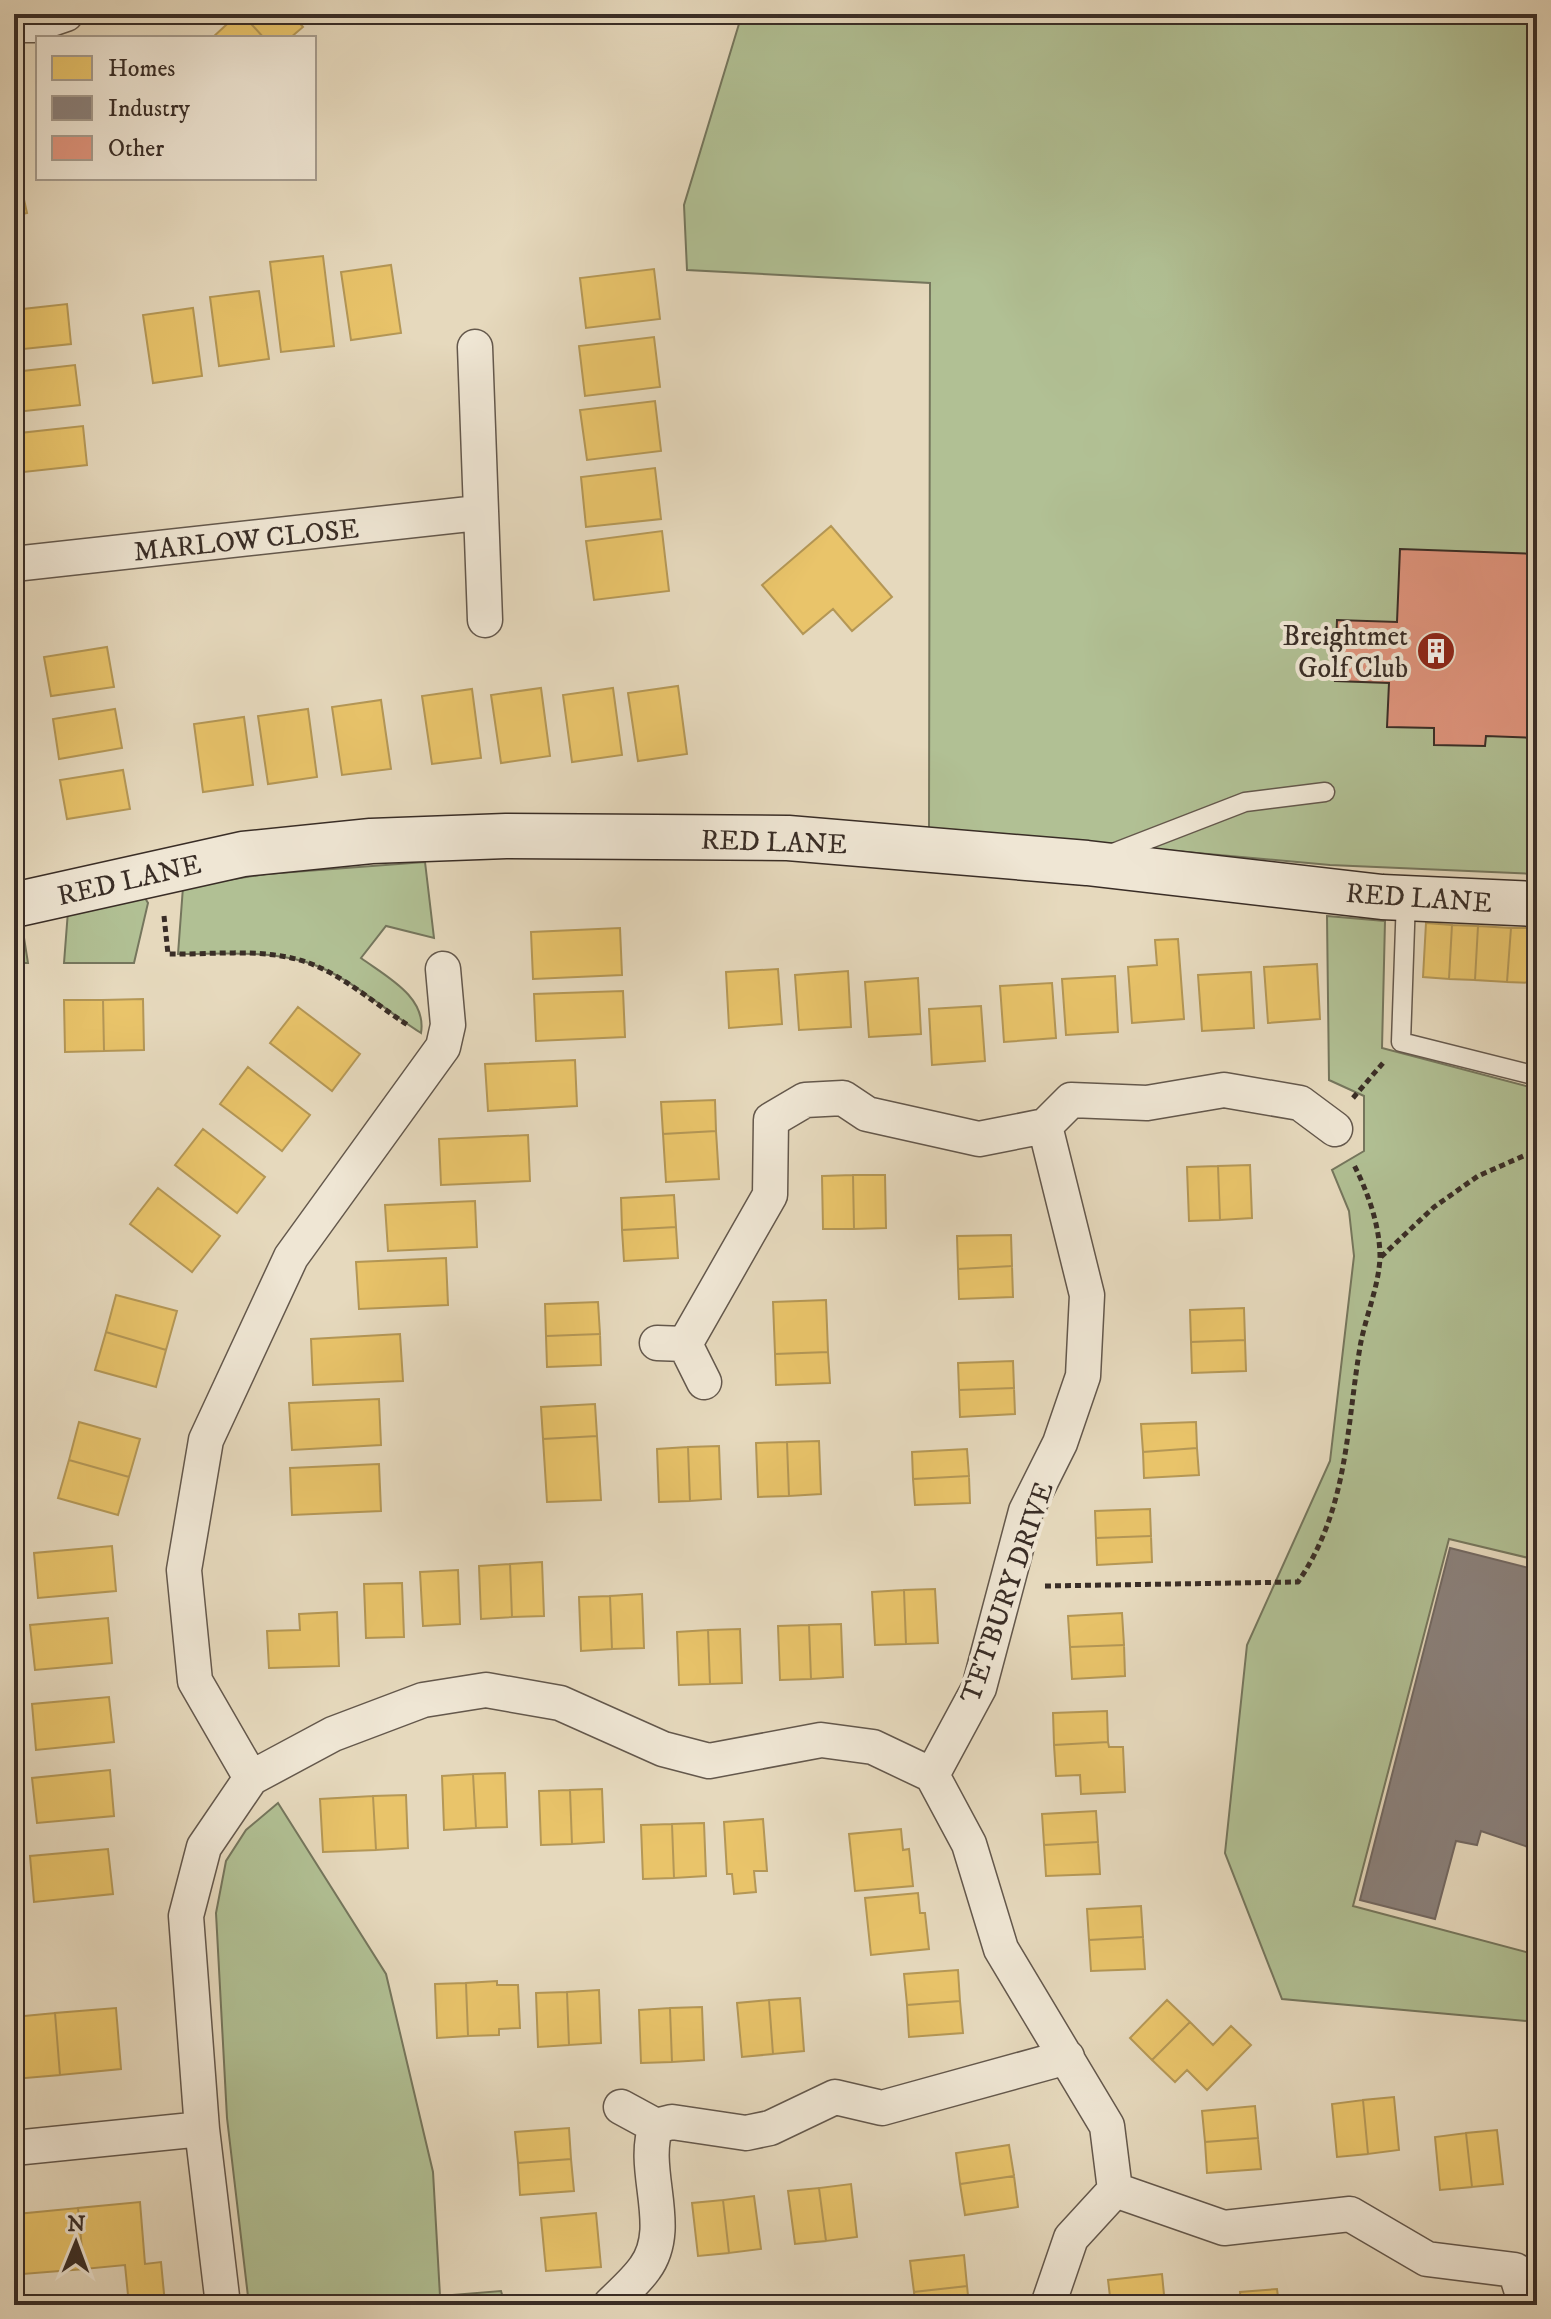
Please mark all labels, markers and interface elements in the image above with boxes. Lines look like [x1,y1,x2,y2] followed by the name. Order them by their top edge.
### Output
[36,36,316,180] legend
[108,54,175,84] text: Homes
[108,94,191,124] text: Industry
[108,134,164,164] text: Other
[132,511,361,570] street label: MARLOW CLOSE
[1283,619,1408,686] place label: Breightmet Golf Club
[1415,630,1457,672] building icon: Breightmet Golf Club
[700,822,848,863] street label: RED LANE
[54,847,205,914] street label: RED LANE
[1345,876,1493,921] street label: RED LANE
[953,1477,1062,1708] street label: TETBURY DRIVE
[36,2203,116,2283] north arrow
[67,2211,86,2238] text: N

